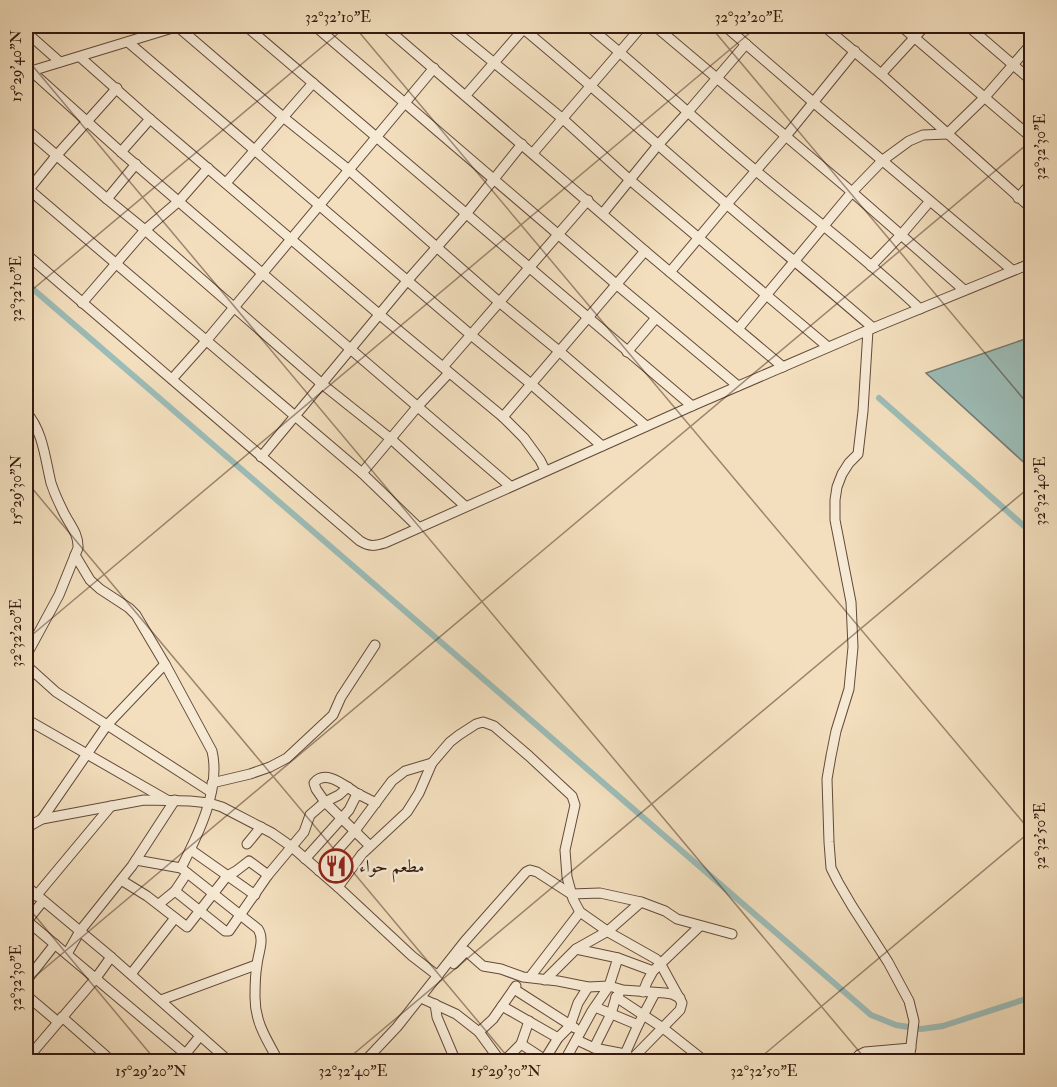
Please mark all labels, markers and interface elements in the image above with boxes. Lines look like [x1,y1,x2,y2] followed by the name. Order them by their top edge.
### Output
[305,8,371,27] text: 32°32'10"E
[715,8,783,27] text: 32°32'20"E
[7,29,26,102] text: 15°29'40"N
[1031,113,1050,180] text: 32°32'30"E
[7,256,26,322] text: 32°32'10"E
[7,455,26,525] text: 15°29'30"N
[1031,456,1050,526] text: 32°32'40"E
[7,599,26,667] text: 32°32'20"E
[1031,802,1050,870] text: 32°32'50"E
[318,848,354,884] restaurant icon: مطعم حواء
[359,855,424,883] place label: مطعم حواء
[7,944,26,1011] text: 32°32'30"E
[115,1062,187,1081] text: 15°29'20"N
[319,1062,388,1081] text: 32°32'40"E
[471,1062,541,1081] text: 15°29'30"N
[730,1062,798,1081] text: 32°32'50"E

